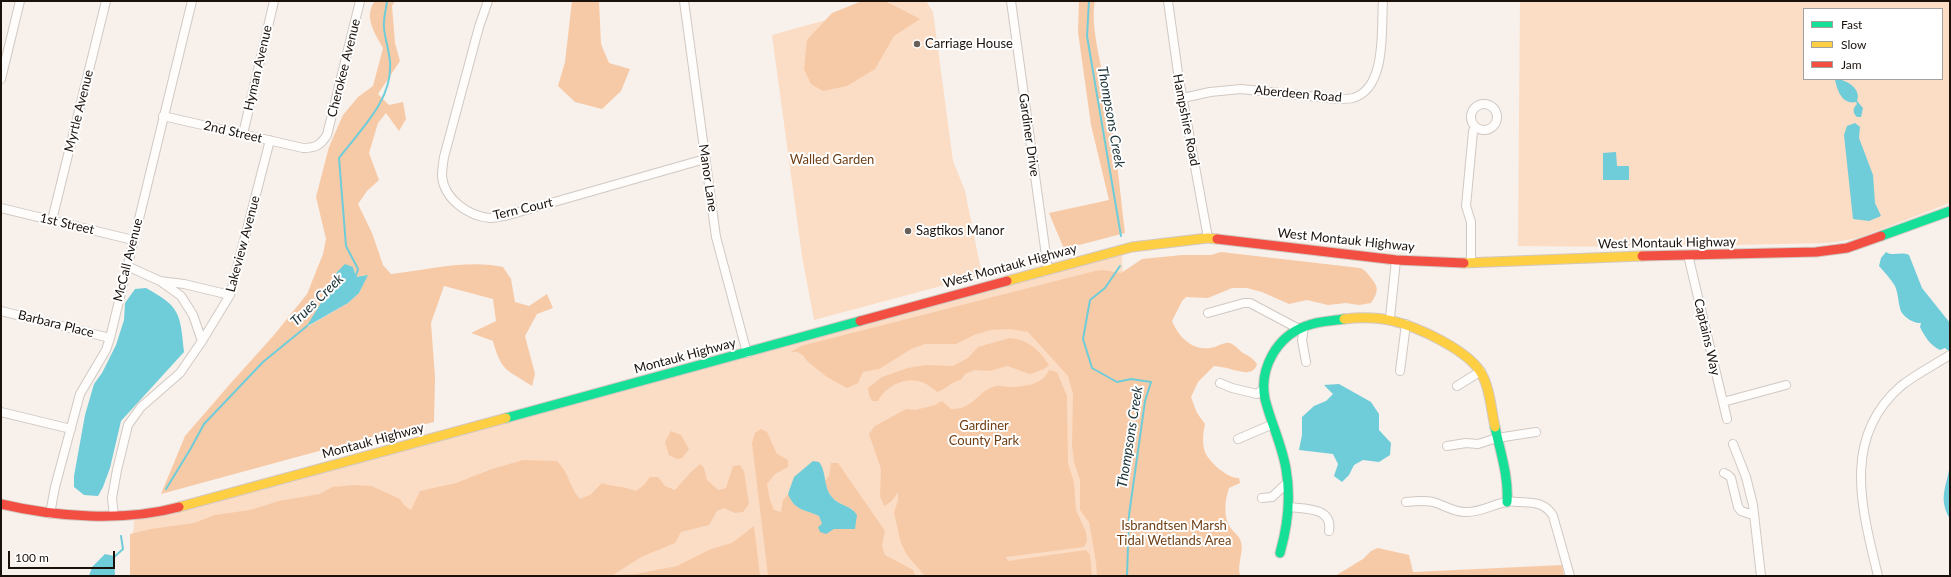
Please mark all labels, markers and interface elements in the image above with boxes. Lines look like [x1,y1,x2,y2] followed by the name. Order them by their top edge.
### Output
[1803,8,1943,80] legend
[324,17,364,119] street label: Cherokee Avenue
[1841,17,1862,32] text: Fast
[241,24,275,112] street label: Hyman Avenue
[925,36,1013,52] place label: Carriage House
[1841,37,1866,52] text: Slow
[912,39,922,49] marker: Carriage House
[1841,57,1862,72] text: Jam
[1094,65,1128,169] water label: Thompsons Creek
[61,68,97,154] street label: Myrtle Avenue
[1169,73,1203,167] street label: Hampshire Road
[1254,82,1342,106] street label: Aberdeen Road
[1015,92,1043,178] street label: Gardiner Drive
[202,118,264,146] street label: 2nd Street
[696,143,720,213] street label: Manor Lane
[790,152,874,168] park label: Walled Garden
[223,194,263,294] street label: Lakeview Avenue
[492,195,554,223] street label: Tern Court
[38,210,96,238] street label: 1st Street
[110,217,146,303] street label: McCall Avenue
[916,223,1004,239] place label: Sagtikos Manor
[1277,225,1415,255] street label: West Montauk Highway
[903,226,913,236] marker: Sagtikos Manor
[1598,234,1736,252] street label: West Montauk Highway
[941,241,1079,291] street label: West Montauk Highway
[287,271,347,329] water label: Trues Creek
[1691,297,1723,377] street label: Captains Way
[16,307,96,341] street label: Barbara Place
[632,335,738,377] street label: Montauk Highway
[1114,385,1146,489] water label: Thompsons Creek
[949,418,1019,449] park label: Gardiner County Park
[320,420,426,462] street label: Montauk Highway
[1117,518,1231,549] park label: Isbrandtsen Marsh Tidal Wetlands Area
[10,543,117,569] scale bar
[15,550,49,565] text: 100 m

